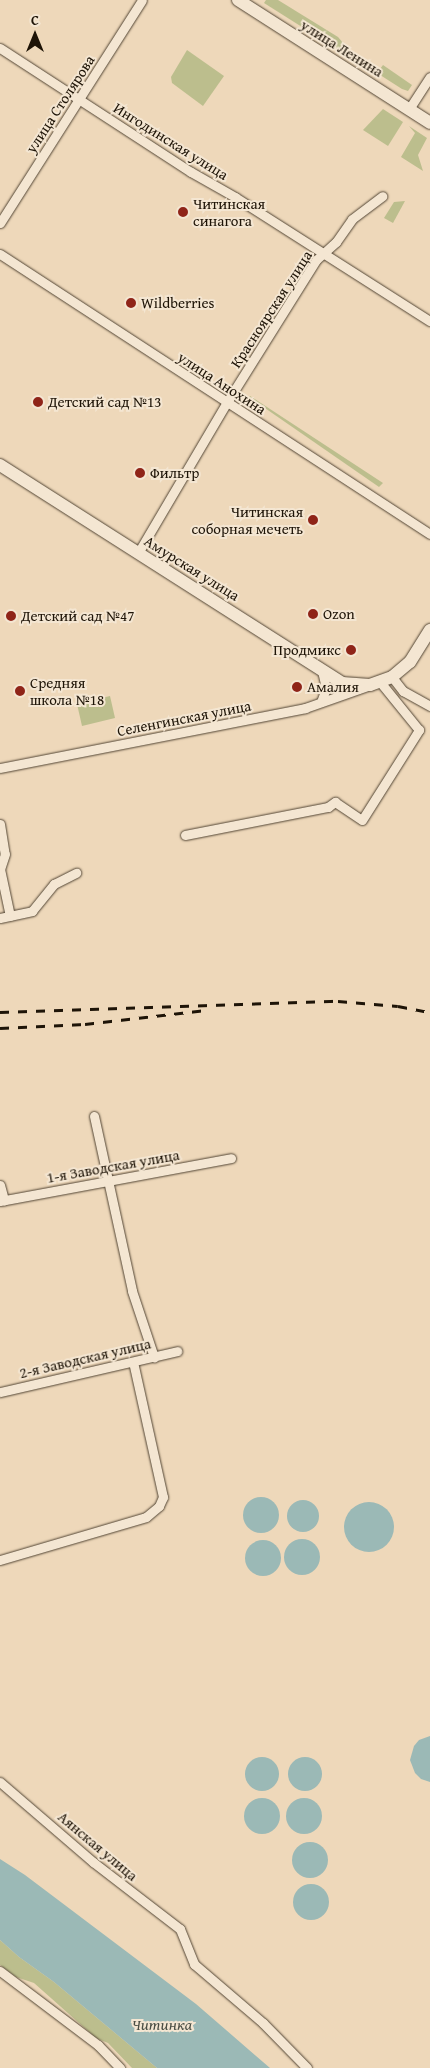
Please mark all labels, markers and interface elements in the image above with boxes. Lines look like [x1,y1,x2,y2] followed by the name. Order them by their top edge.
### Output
[10,10,60,60] north arrow
[31,10,39,30] text: С
[297,16,387,80] street label: улица Ленина
[22,52,98,156] street label: улица Столярова
[110,98,232,184] street label: Ингодинская улица
[193,194,265,229] place label: Читинская синагога
[177,206,189,218] marker: Читинская синагога
[226,247,316,371] street label: Красноярская улица
[141,294,215,312] place label: Wildberries
[125,297,137,309] marker: Wildberries
[174,348,270,418] street label: улица Анохина
[48,393,161,411] place label: Детский сад №13
[32,396,44,408] marker: Детский сад №13
[150,464,199,482] place label: Фильтр
[134,467,146,479] marker: Фильтр
[191,502,303,537] place label: Читинская соборная мечеть
[307,514,319,526] marker: Читинская соборная мечеть
[141,532,243,604] street label: Амурская улица
[323,605,355,623] place label: Ozon
[21,607,134,625] place label: Детский сад №47
[307,608,319,620] marker: Ozon
[5,610,17,622] marker: Детский сад №47
[273,641,341,659] place label: Продмикс
[345,644,357,656] marker: Продмикс
[30,673,104,708] place label: Средняя школа №18
[307,678,359,696] place label: Амалия
[291,681,303,693] marker: Амалия
[14,685,26,697] marker: Средняя школа №18
[115,696,253,740] street label: Селенгинская улица
[45,1145,181,1187] street label: 1-я Заводская улица
[18,1334,152,1382] street label: 2-я Заводская улица
[55,1807,141,1885] street label: Аянская улица
[132,2014,192,2034] water label: Читинка

